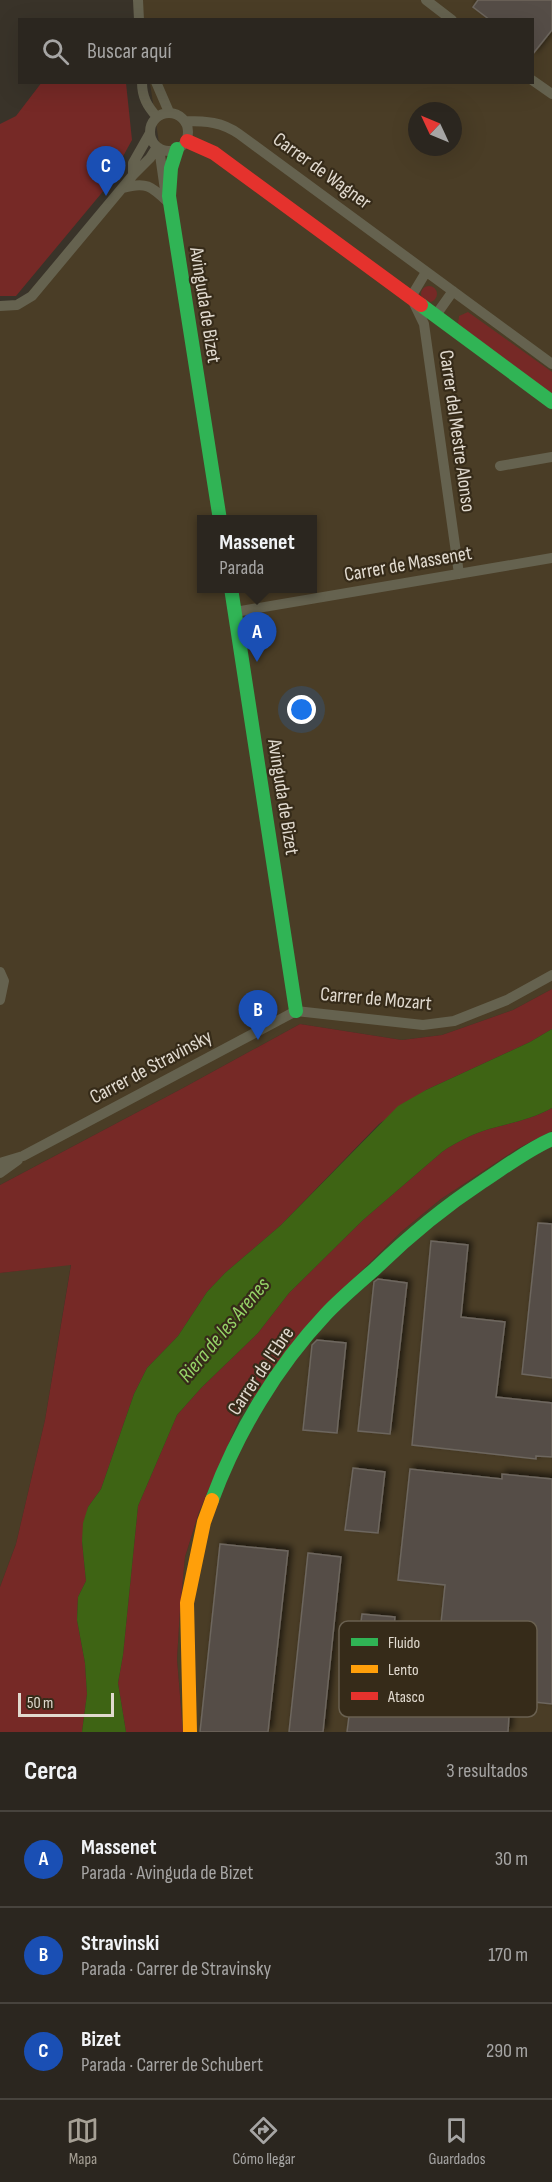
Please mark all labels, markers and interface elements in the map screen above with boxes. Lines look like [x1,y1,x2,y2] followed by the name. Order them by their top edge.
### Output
[18,18,534,84] search box
[39,35,72,68] icon: search
[87,38,172,65] text: Buscar aquí
[408,102,462,156] north arrow
[268,127,376,215] street label: Carrer de Wagner
[86,146,126,196] pin: C
[184,244,226,365] street label: Avinguda de Bizet
[434,349,480,513] street label: Carrer del Mestre Alonso
[197,515,317,593] popup
[219,529,295,556] text: Massenet
[342,541,474,587] street label: Carrer de Massenet
[219,556,264,580] text: Parada
[238,612,276,662] pin: A
[287,695,316,724] your location
[262,736,304,857] street label: Avinguda de Bizet
[319,982,433,1016] street label: Carrer de Mozart
[238,990,278,1040] pin: B
[86,1025,216,1109] street label: Carrer de Stravinsky
[173,1272,275,1387] water label: Riera de les Arenes
[223,1322,299,1420] street label: Carrer de l'Ebre
[339,1621,537,1717] legend
[388,1634,420,1653] text: Fluido
[388,1661,419,1680] text: Lento
[387,1688,425,1707] text: Atasco
[18,1690,114,1718] scale bar
[27,1694,53,1713] text: 50 m
[24,1756,77,1787] text: Cerca
[446,1759,528,1783] text: 3 resultados
[81,1834,156,1861] text: Massenet
[39,1847,48,1871] text: A
[495,1847,528,1871] text: 30 m
[81,1861,253,1885] text: Parada · Avinguda de Bizet
[81,1930,159,1957] text: Stravinski
[39,1943,48,1967] text: B
[488,1943,528,1967] text: 170 m
[81,1957,271,1981] text: Parada · Carrer de Stravinsky
[81,2026,121,2053] text: Bizet
[38,2039,49,2063] text: C
[486,2039,528,2063] text: 290 m
[81,2053,263,2077] text: Parada · Carrer de Schubert
[66,2114,99,2169] tab: Mapa
[232,2114,295,2169] tab: Cómo llegar
[428,2114,486,2169] tab: Guardados

